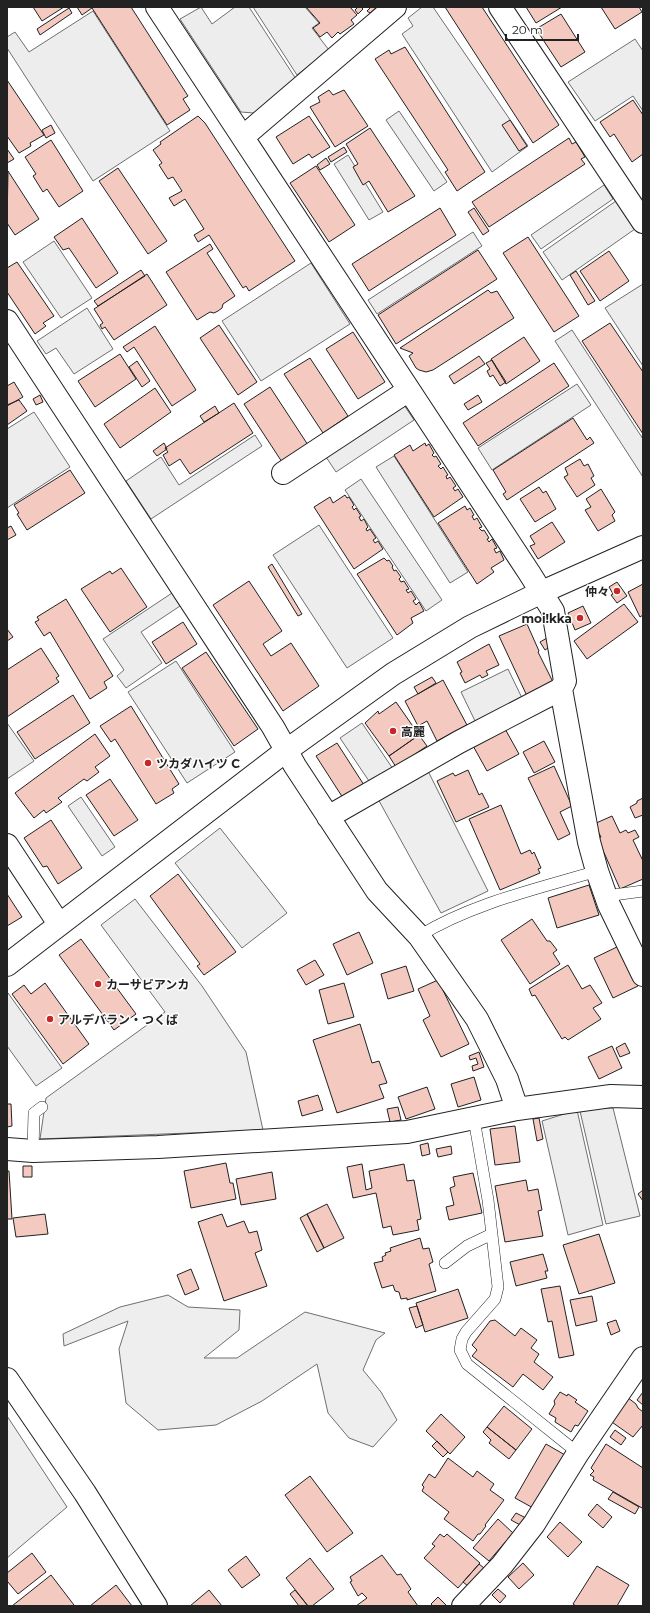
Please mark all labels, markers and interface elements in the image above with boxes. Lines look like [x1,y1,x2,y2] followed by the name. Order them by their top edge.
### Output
[506,16,578,42] scale bar
[512,22,543,37] text: 20 m
[585,584,609,599] place label: 仲々
[612,586,622,596] marker: 仲々
[521,611,572,626] place label: moi!kka
[575,613,585,623] marker: moi!kka
[401,724,425,739] place label: 高麗
[388,726,398,736] marker: 高麗
[156,756,240,771] place label: ツカダハイツ C
[143,758,153,768] marker: ツカダハイツ C
[106,977,189,992] place label: カーサビアンカ
[93,979,103,989] marker: カーサビアンカ
[58,1012,178,1027] place label: アルデバラン・つくば
[45,1014,55,1024] marker: アルデバラン・つくば

